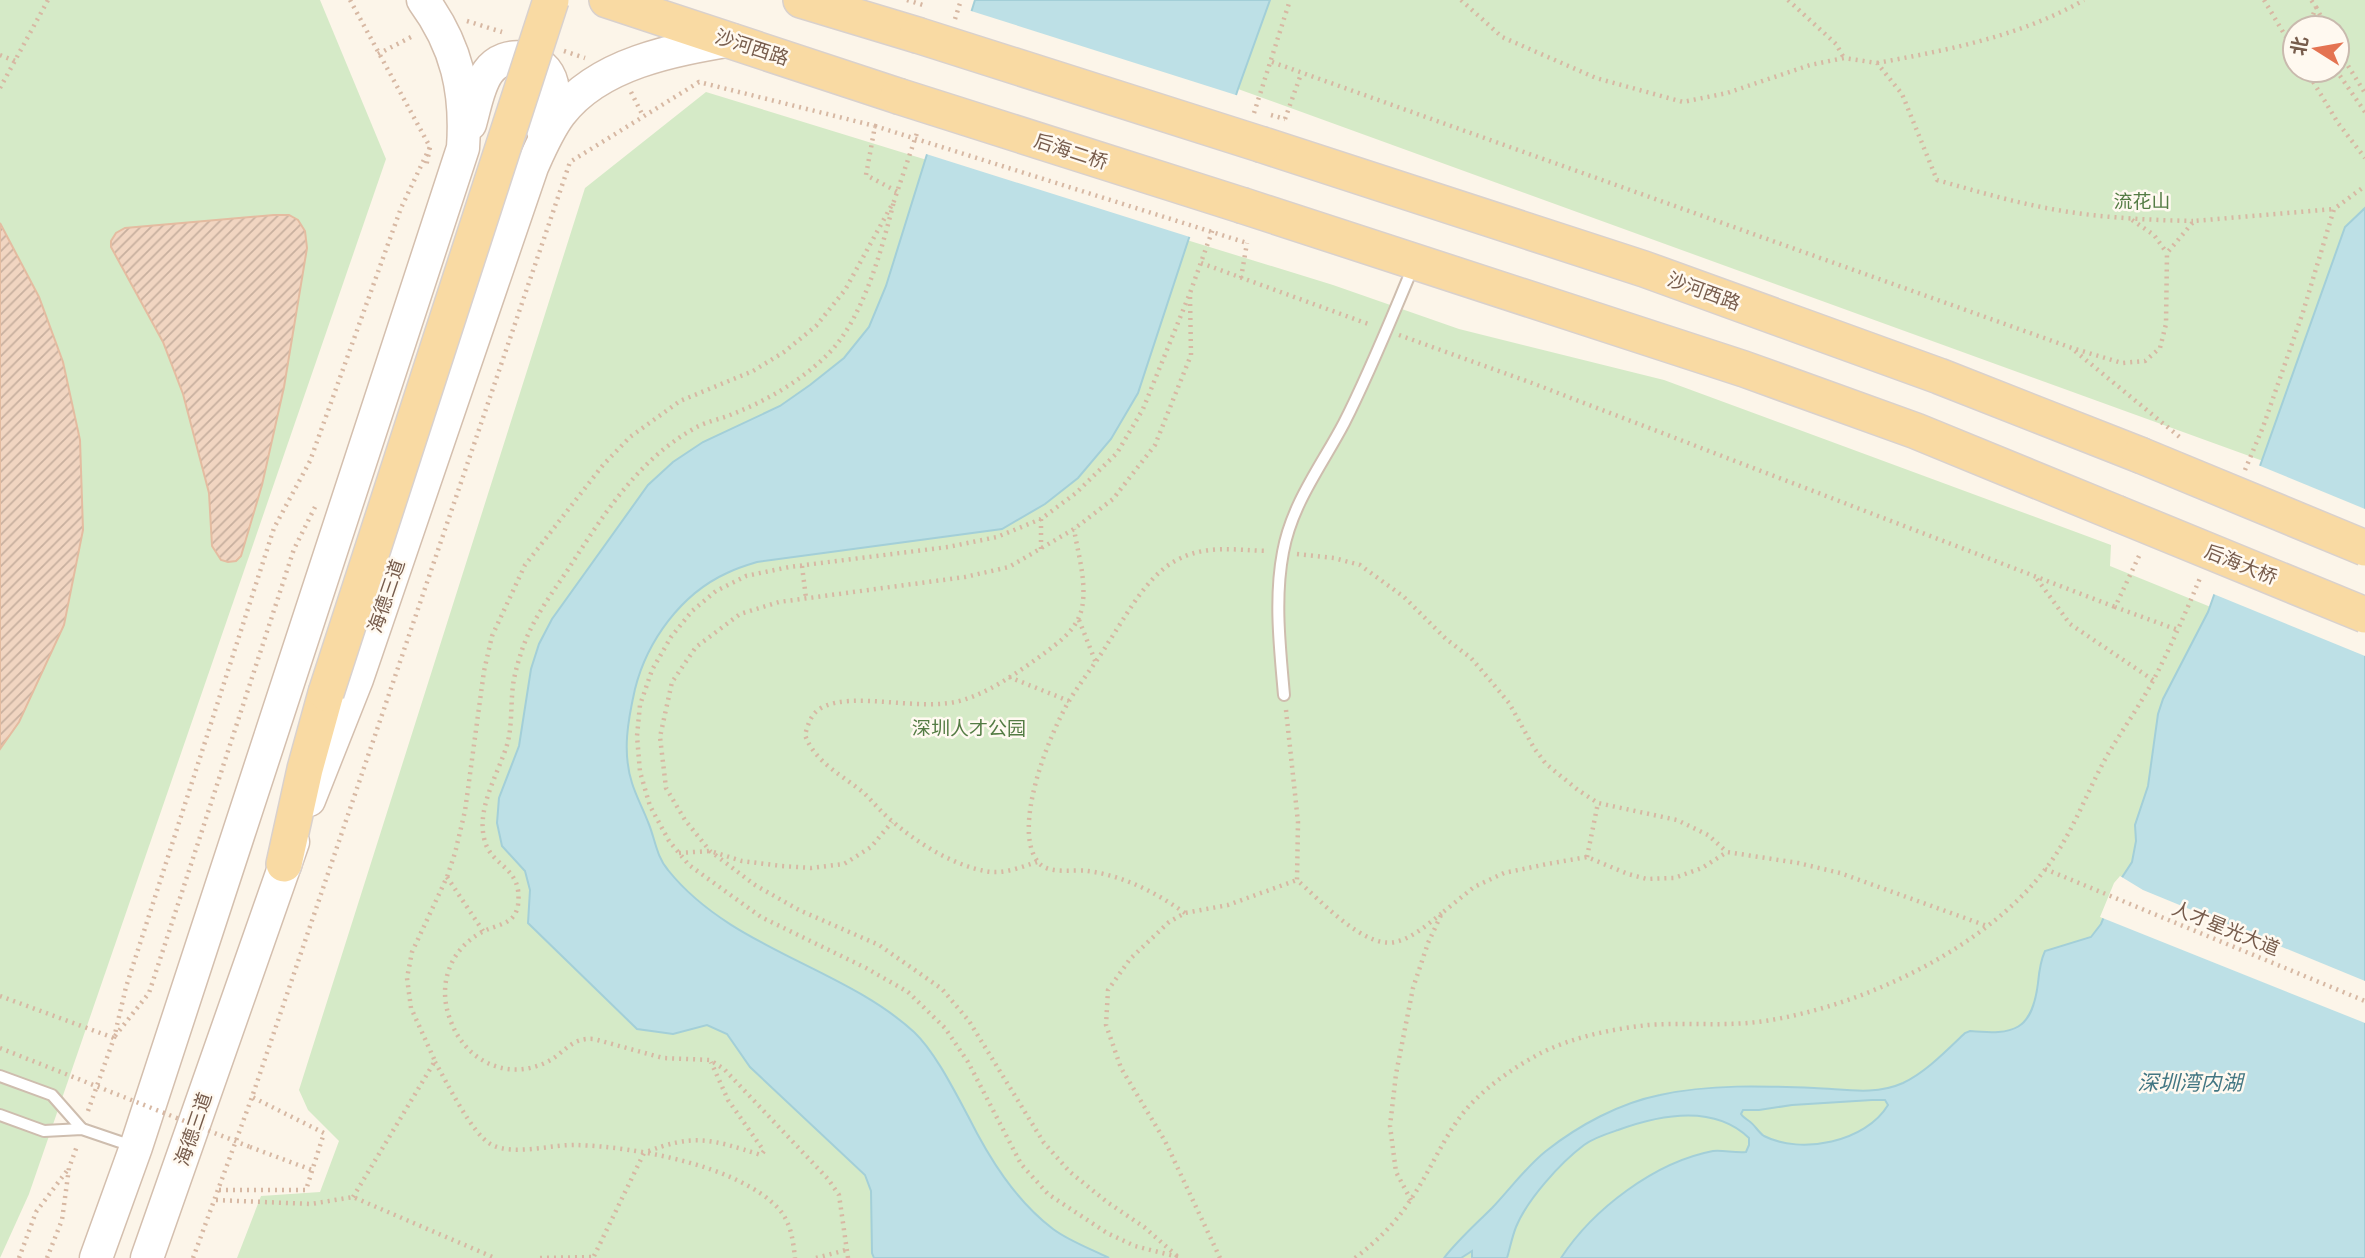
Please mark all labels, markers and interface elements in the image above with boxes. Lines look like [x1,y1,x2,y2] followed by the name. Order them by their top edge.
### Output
[2281,14,2351,84] north arrow
[712,25,792,69] street label: 沙河西路
[2287,34,2312,57] text: 北
[1031,129,1111,173] street label: 后海二桥
[2113,190,2171,212] park label: 流花山
[1665,268,1743,314] street label: 沙河西路
[2202,540,2280,588] street label: 后海大桥
[363,556,409,636] street label: 海德三道
[912,717,1026,739] park label: 深圳人才公园
[2169,896,2283,960] street label: 人才星光大道
[2138,1070,2245,1095] water label: 深圳湾内湖
[170,1089,216,1169] street label: 海德三道

